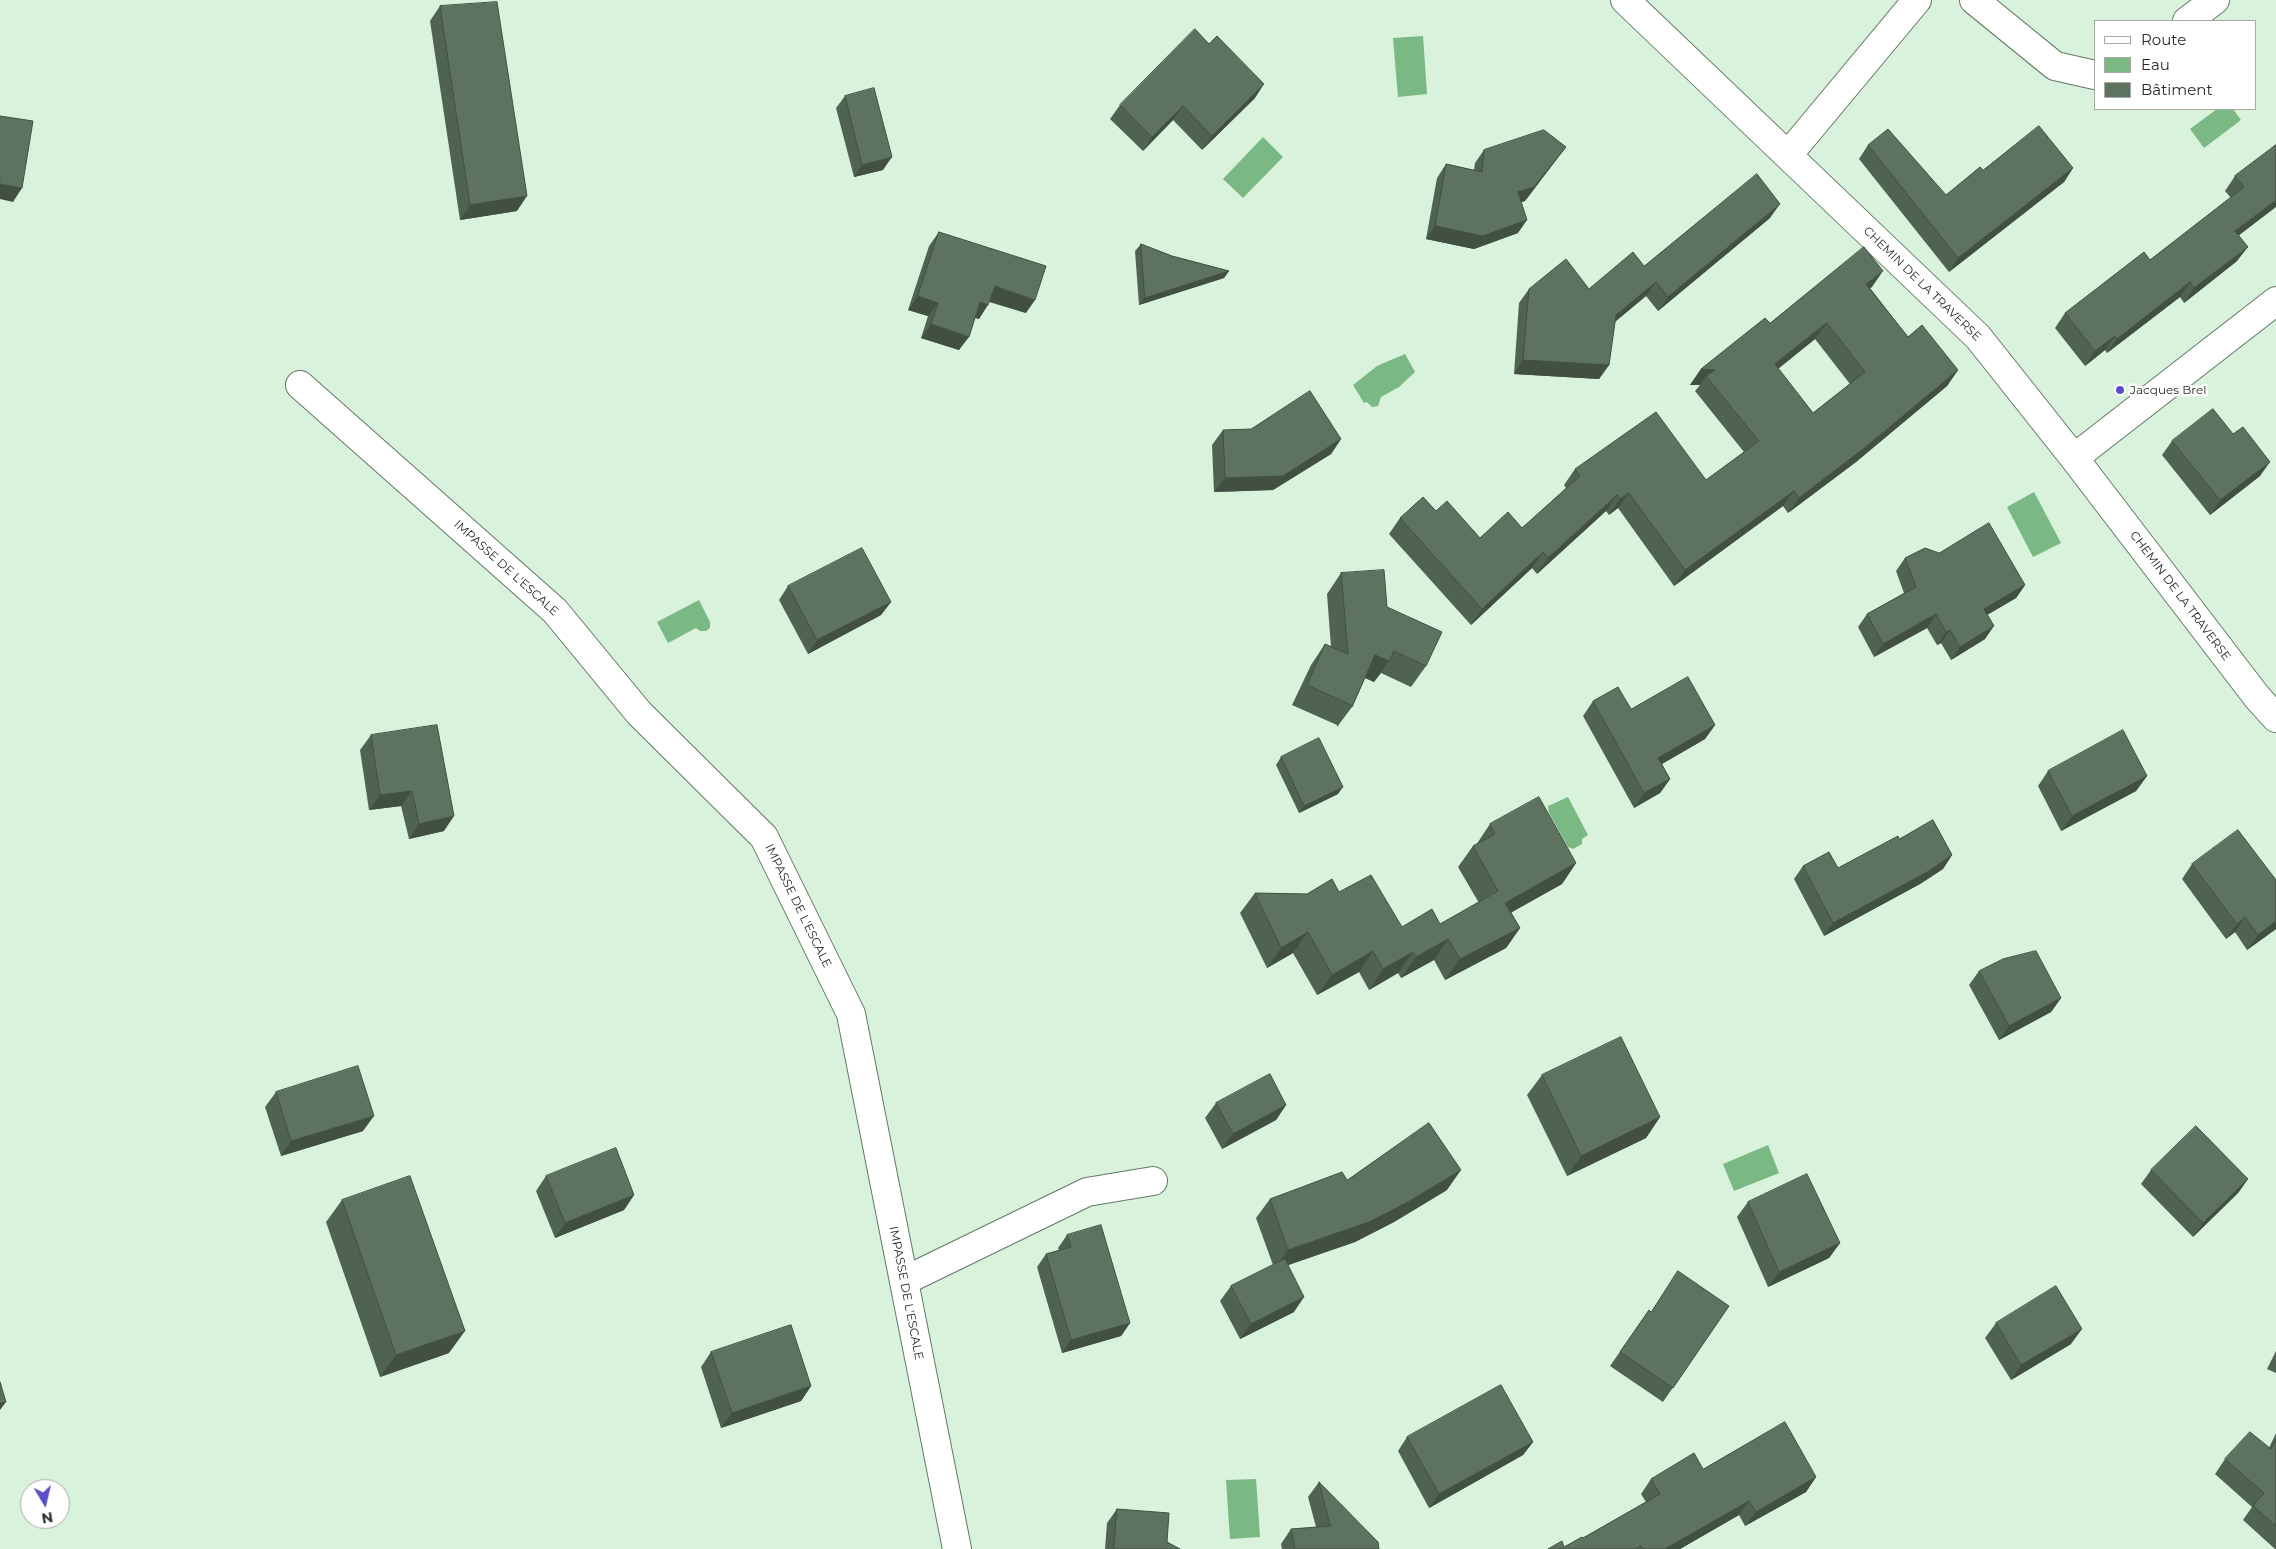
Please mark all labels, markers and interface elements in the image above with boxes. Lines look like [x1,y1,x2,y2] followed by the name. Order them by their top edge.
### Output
[2094,20,2256,110] legend
[2141,30,2186,49] text: Route
[2141,55,2170,74] text: Eau
[2141,80,2213,99] text: Bâtiment
[1860,224,1984,344] street label: CHEMIN DE LA TRAVERSE
[2130,383,2206,397] place label: Jacques Brel
[2114,384,2126,396] marker: Jacques Brel
[451,517,561,619] street label: IMPASSE DE L'ESCALE
[2127,528,2233,664] street label: CHEMIN DE LA TRAVERSE
[762,842,834,970] street label: IMPASSE DE L'ESCALE
[886,1225,926,1361] street label: IMPASSE DE L'ESCALE
[20,1479,70,1529] north arrow
[40,1508,54,1528] text: N

